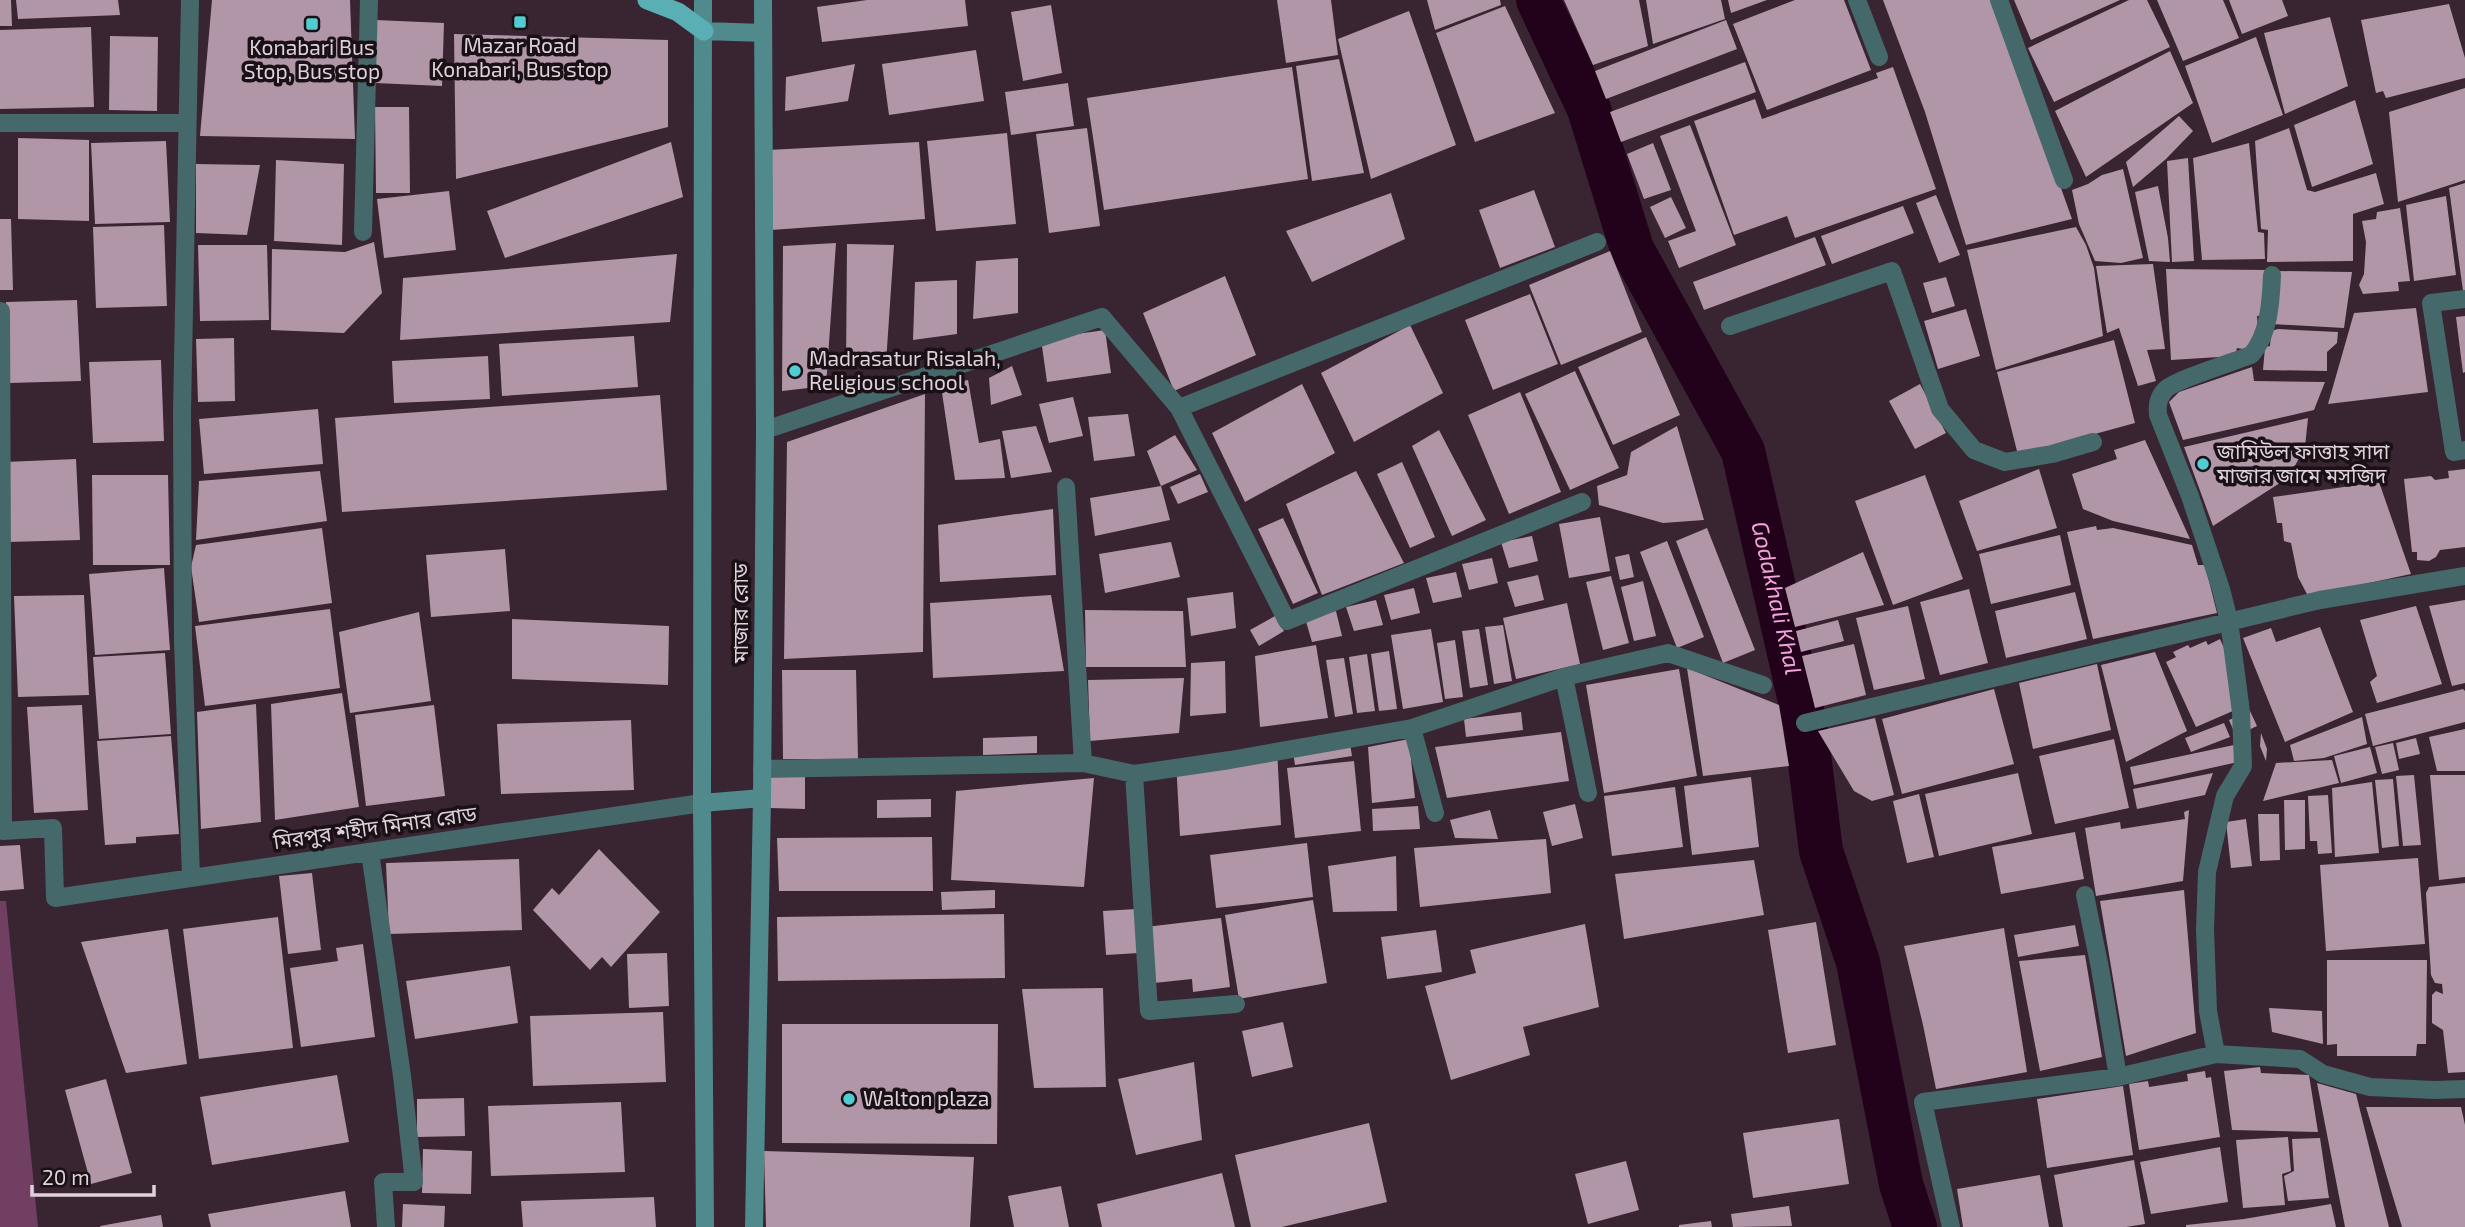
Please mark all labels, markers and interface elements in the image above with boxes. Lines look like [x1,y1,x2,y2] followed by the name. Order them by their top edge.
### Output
[512,14,528,30] marker: Mazar Road Konabari, Bus stop
[304,16,320,32] marker: Konabari Bus Stop, Bus stop
[431,32,609,81] place label: Mazar Road Konabari, Bus stop
[244,34,380,83] place label: Konabari Bus Stop, Bus stop
[809,345,1001,394] place label: Madrasatur Risalah, Religious school
[787,363,803,379] marker: Madrasatur Risalah, Religious school
[2216,438,2390,487] place label: জামিউল ফাত্তাহ সাদা মাজার জামে মসজিদ
[2195,456,2211,472] marker: জামিউল ফাত্তাহ সাদা মাজার জামে মসজিদ
[1746,518,1809,677] water label: Godakhali Khal
[727,562,752,664] street label: মাজার রোড
[271,800,479,854] street label: মিরপুর শহীদ মিনার রোড
[863,1085,989,1110] place label: Walton plaza
[841,1091,857,1107] marker: Walton plaza
[32,1154,154,1198] scale bar
[42,1164,90,1189] text: 20 m

